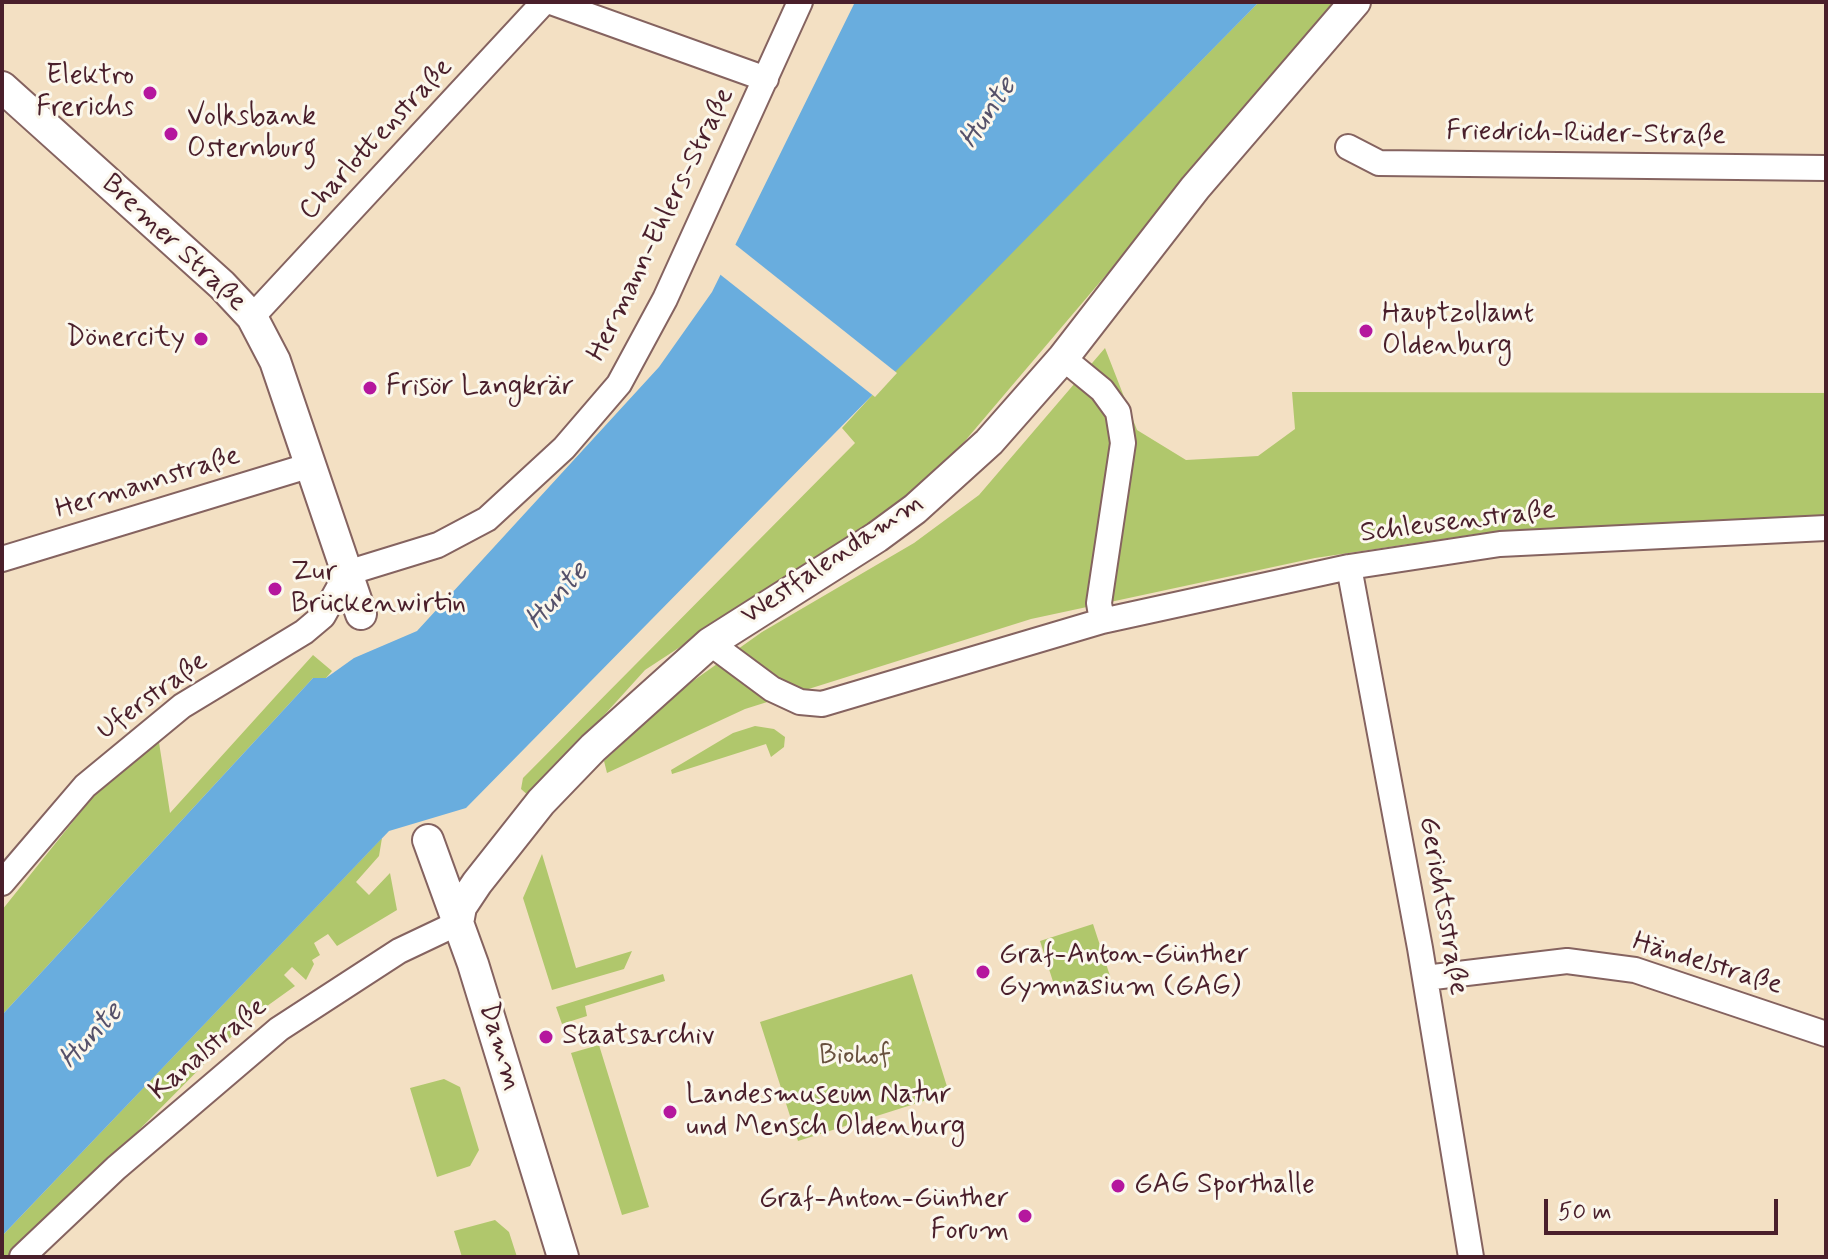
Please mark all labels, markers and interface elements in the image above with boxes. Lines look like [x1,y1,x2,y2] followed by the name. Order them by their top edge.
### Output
[293,52,461,228] street label: Charlottenstraße
[36,60,134,126] place label: Elektro Frerichs
[952,72,1026,156] water label: Hunte
[581,83,743,367] street label: Hermann-Ehlers-Straße
[141,84,159,102] marker: Elektro Frerichs
[187,101,316,167] place label: Volksbank Osternburg
[1446,116,1726,154] street label: Friedrich-Rüder-Straße
[162,125,180,143] marker: Volksbank Osternburg
[93,168,253,320] street label: Bremer Straße
[1382,298,1534,364] place label: Hauptzollamt Oldenburg
[66,322,185,356] place label: Dönercity
[1357,322,1375,340] marker: Hauptzollamt Oldenburg
[192,330,210,348] marker: Dönercity
[386,371,574,405] place label: Frisör Langkrär
[361,379,379,397] marker: Frisör Langkrär
[52,440,244,528] street label: Hermannstraße
[736,487,930,633] street label: Westfalendamm
[1359,494,1557,552] street label: Schleusenstraße
[291,556,466,622] place label: Zur Brückenwirtin
[519,556,597,638] water label: Hunte
[266,580,284,598] marker: Zur Brückenwirtin
[91,645,215,749] street label: Uferstraße
[1410,814,1474,998] street label: Gerichtsstraße
[1628,926,1786,1004] street label: Händelstraße
[999,939,1249,1005] place label: Graf-Anton-Günther Gymnasium (GAG)
[974,963,992,981] marker: Graf-Anton-Günther Gymnasium (GAG)
[143,991,275,1109] street label: Kanalstraße
[52,996,132,1078] water label: Hunte
[470,999,528,1095] street label: Damm
[562,1020,714,1054] place label: Staatsarchiv
[537,1028,555,1046] marker: Staatsarchiv
[819,1040,891,1074] park label: Biohof
[686,1079,965,1145] place label: Landesmuseum Natur und Mensch Oldenburg
[661,1103,679,1121] marker: Landesmuseum Natur und Mensch Oldenburg
[1134,1169,1315,1203] place label: GAG Sporthalle
[1109,1177,1127,1195] marker: GAG Sporthalle
[759,1183,1009,1249] place label: Graf-Anton-Günther Forum
[1548,1183,1782,1233] scale bar
[1558,1197,1612,1228] text: 50 m
[1016,1207,1034,1225] marker: Graf-Anton-Günther Forum

